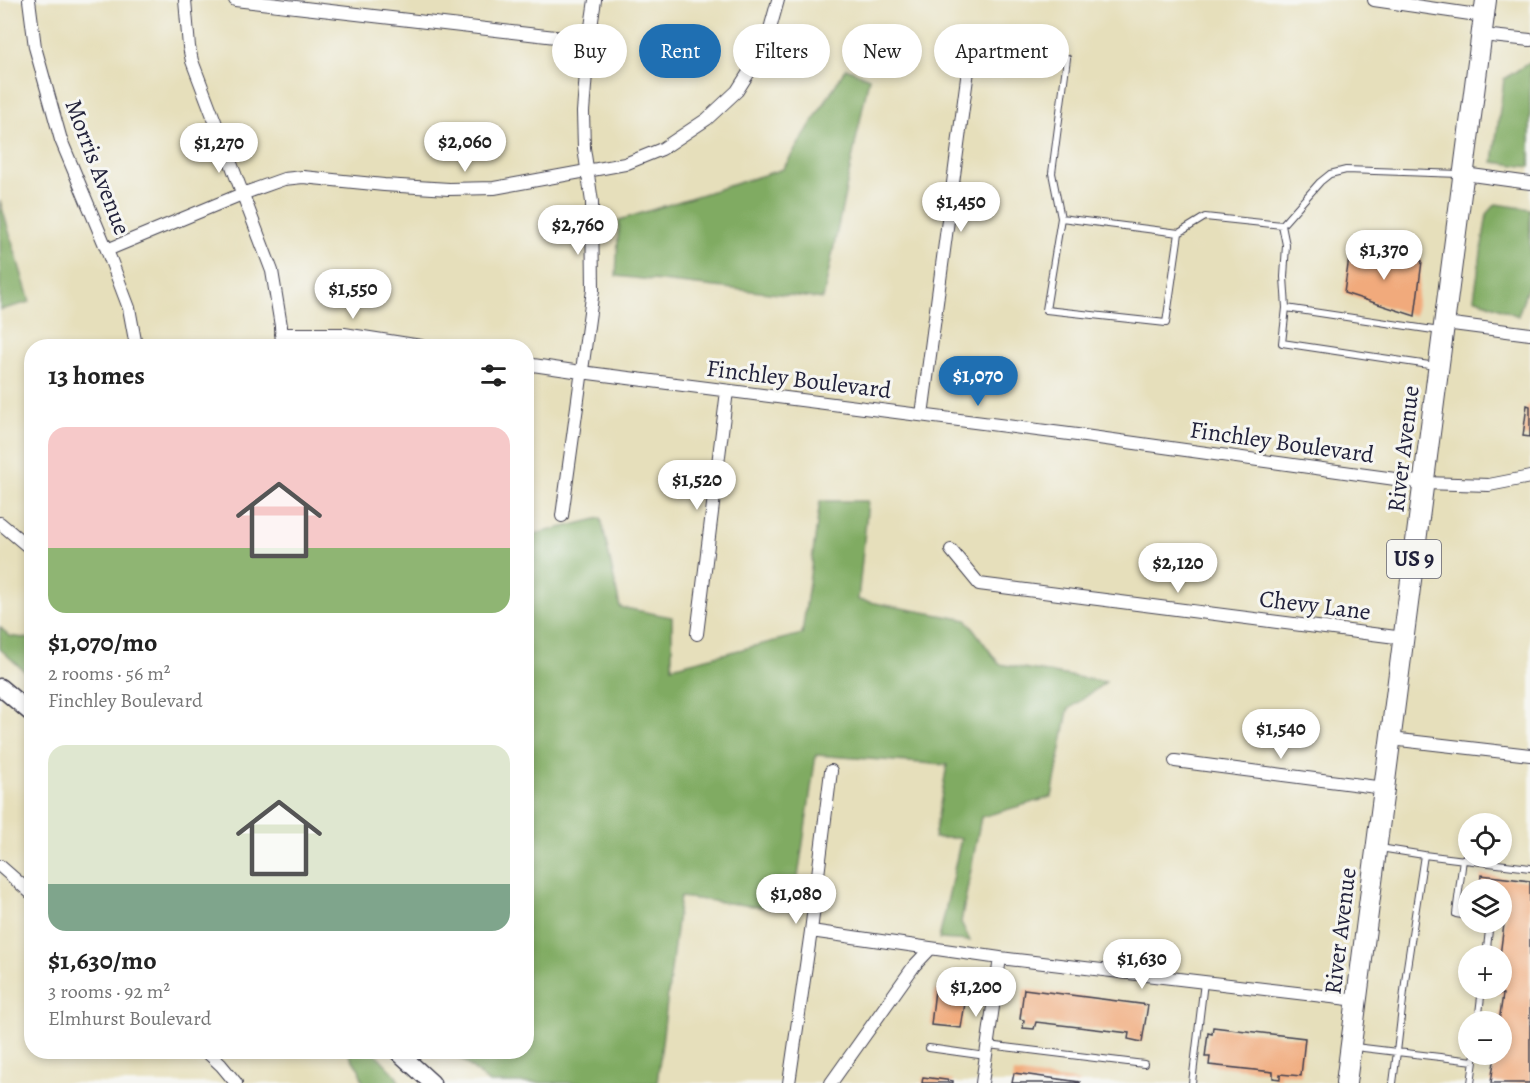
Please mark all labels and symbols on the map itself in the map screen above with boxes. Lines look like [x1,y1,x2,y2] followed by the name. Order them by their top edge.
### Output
[57,95,139,239] street label: Morris Avenue
[416,122,514,173] pin: $2,060
[170,123,268,174] pin: $1,270
[912,182,1010,233] pin: $1,450
[529,205,627,256] pin: $2,760
[1335,230,1433,281] pin: $1,370
[304,269,402,320] pin: $1,550
[705,352,893,406] street label: Finchley Boulevard
[929,356,1027,407] pin: $1,070
[1379,384,1427,514] street label: River Avenue
[1188,413,1376,471] street label: Finchley Boulevard
[648,460,746,511] pin: $1,520
[1387,540,1441,578] road number: US 9
[1129,543,1227,594] pin: $2,120
[1257,582,1373,628] street label: Chevy Lane
[1232,709,1330,760] pin: $1,540
[1316,866,1364,996] street label: River Avenue
[747,874,845,925] pin: $1,080
[1093,939,1191,990] pin: $1,630
[927,967,1025,1018] pin: $1,200

